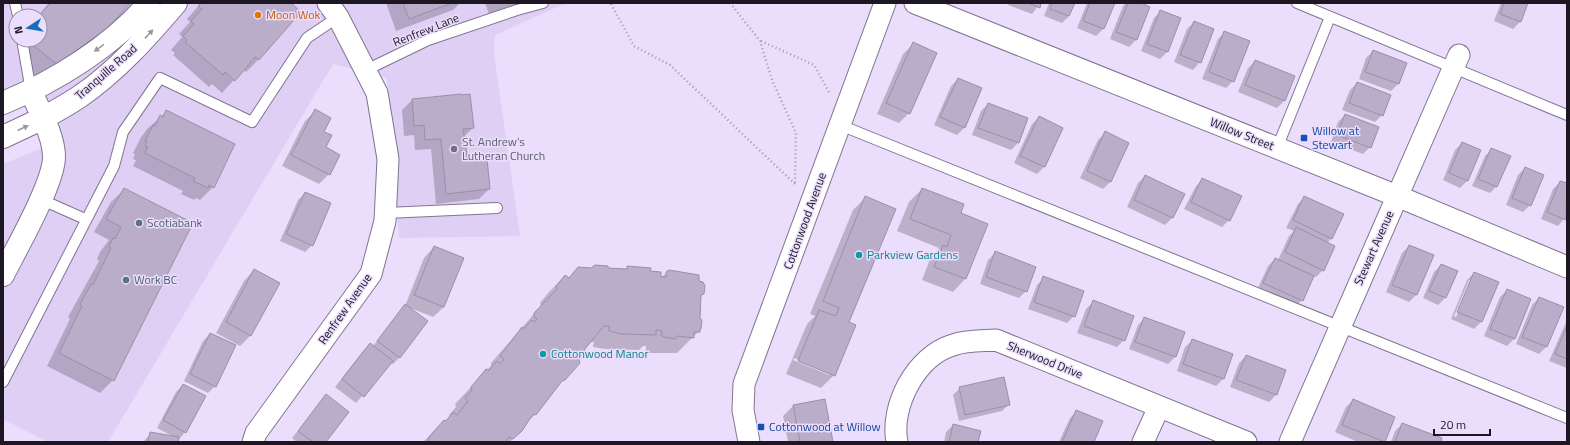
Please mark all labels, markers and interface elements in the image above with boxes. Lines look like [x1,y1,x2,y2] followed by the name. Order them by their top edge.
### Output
[266,5,321,24] place label: Moon Wok
[8,8,48,48] north arrow
[390,8,462,51] street label: Renfrew Lane
[253,10,263,20] marker: Moon Wok
[10,25,27,35] text: N
[144,29,153,39] one-way arrow
[70,39,141,104] street label: Tranquille Road
[94,43,105,52] one-way arrow
[1207,112,1278,155] street label: Willow Street
[1312,121,1360,154] place label: Willow at Stewart
[17,125,28,131] one-way arrow
[462,132,545,165] place label: St. Andrew’s Lutheran Church
[1299,133,1309,143] marker: Willow at Stewart
[449,144,459,154] marker: St. Andrew’s Lutheran Church
[778,170,831,272] street label: Cottonwood Avenue
[1349,207,1399,288] street label: Stewart Avenue
[147,213,203,232] place label: Scotiabank
[134,218,144,228] marker: Scotiabank
[867,245,958,264] place label: Parkview Gardens
[854,250,864,260] marker: Parkview Gardens
[313,269,376,348] street label: Renfrew Avenue
[134,270,178,289] place label: Work BC
[121,275,131,285] marker: Work BC
[1004,336,1086,383] street label: Sherwood Drive
[551,344,649,363] place label: Cottonwood Manor
[538,349,548,359] marker: Cottonwood Manor
[1434,411,1490,437] scale bar
[1440,415,1466,434] text: 20 m
[769,417,881,436] place label: Cottonwood at Willow
[756,422,766,432] marker: Cottonwood at Willow

